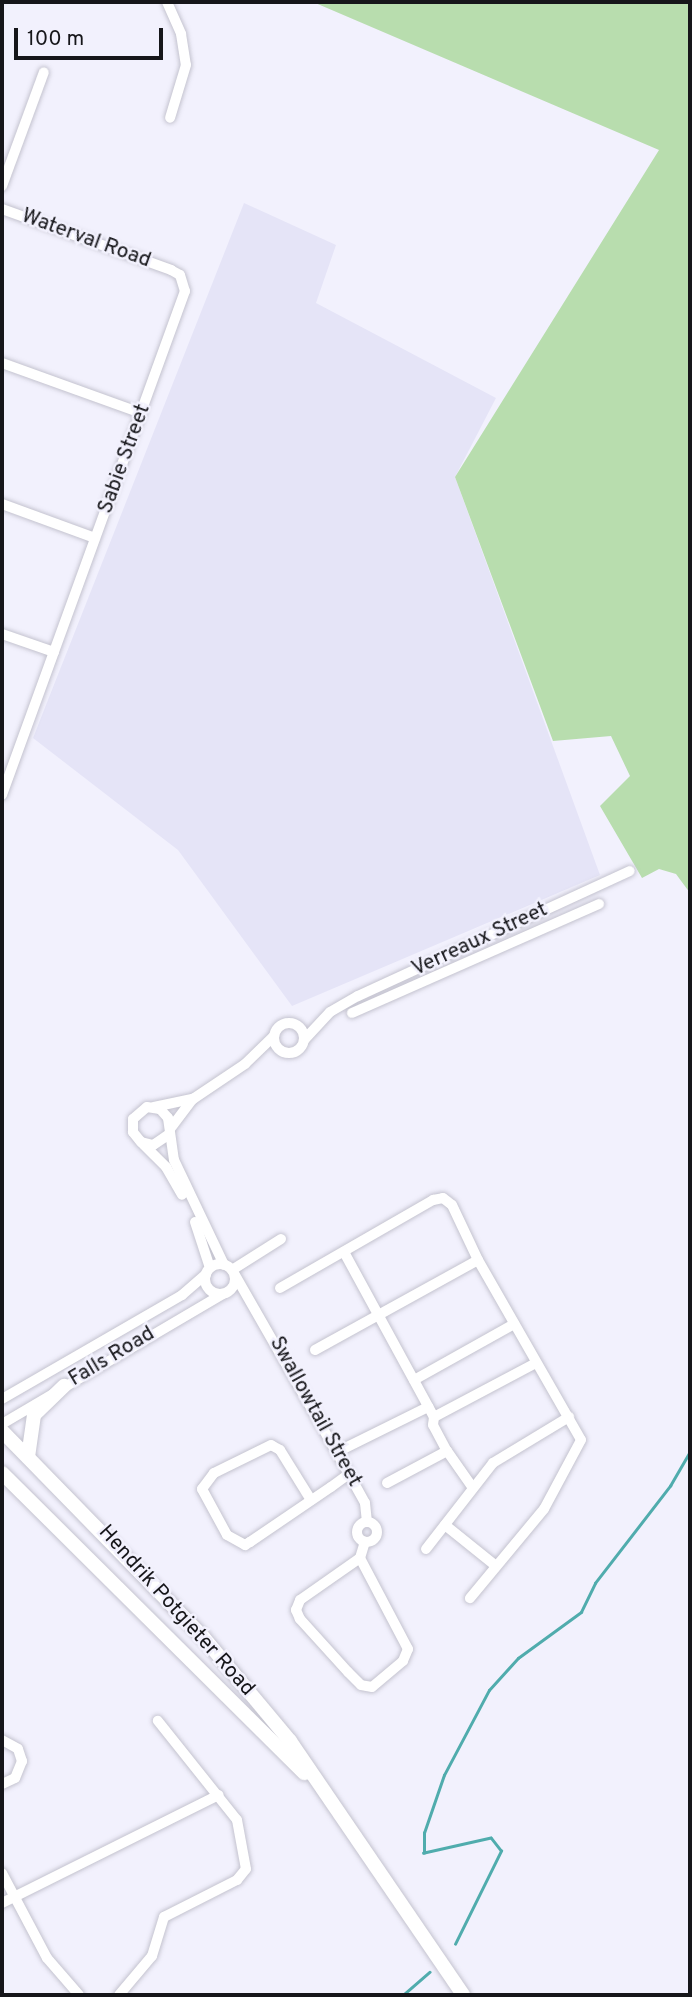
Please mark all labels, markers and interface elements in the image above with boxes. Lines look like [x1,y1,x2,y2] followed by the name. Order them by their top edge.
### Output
[18,14,166,58] scale bar
[27,26,84,53] text: 100 m
[18,204,154,274] street label: Waterval Road
[94,401,156,517] street label: Sabie Street
[408,898,552,982] street label: Verreaux Street
[65,1322,159,1392] street label: Falls Road
[263,1333,367,1491] street label: Swallowtail Street
[93,1520,259,1702] street label: Hendrik Potgieter Road

